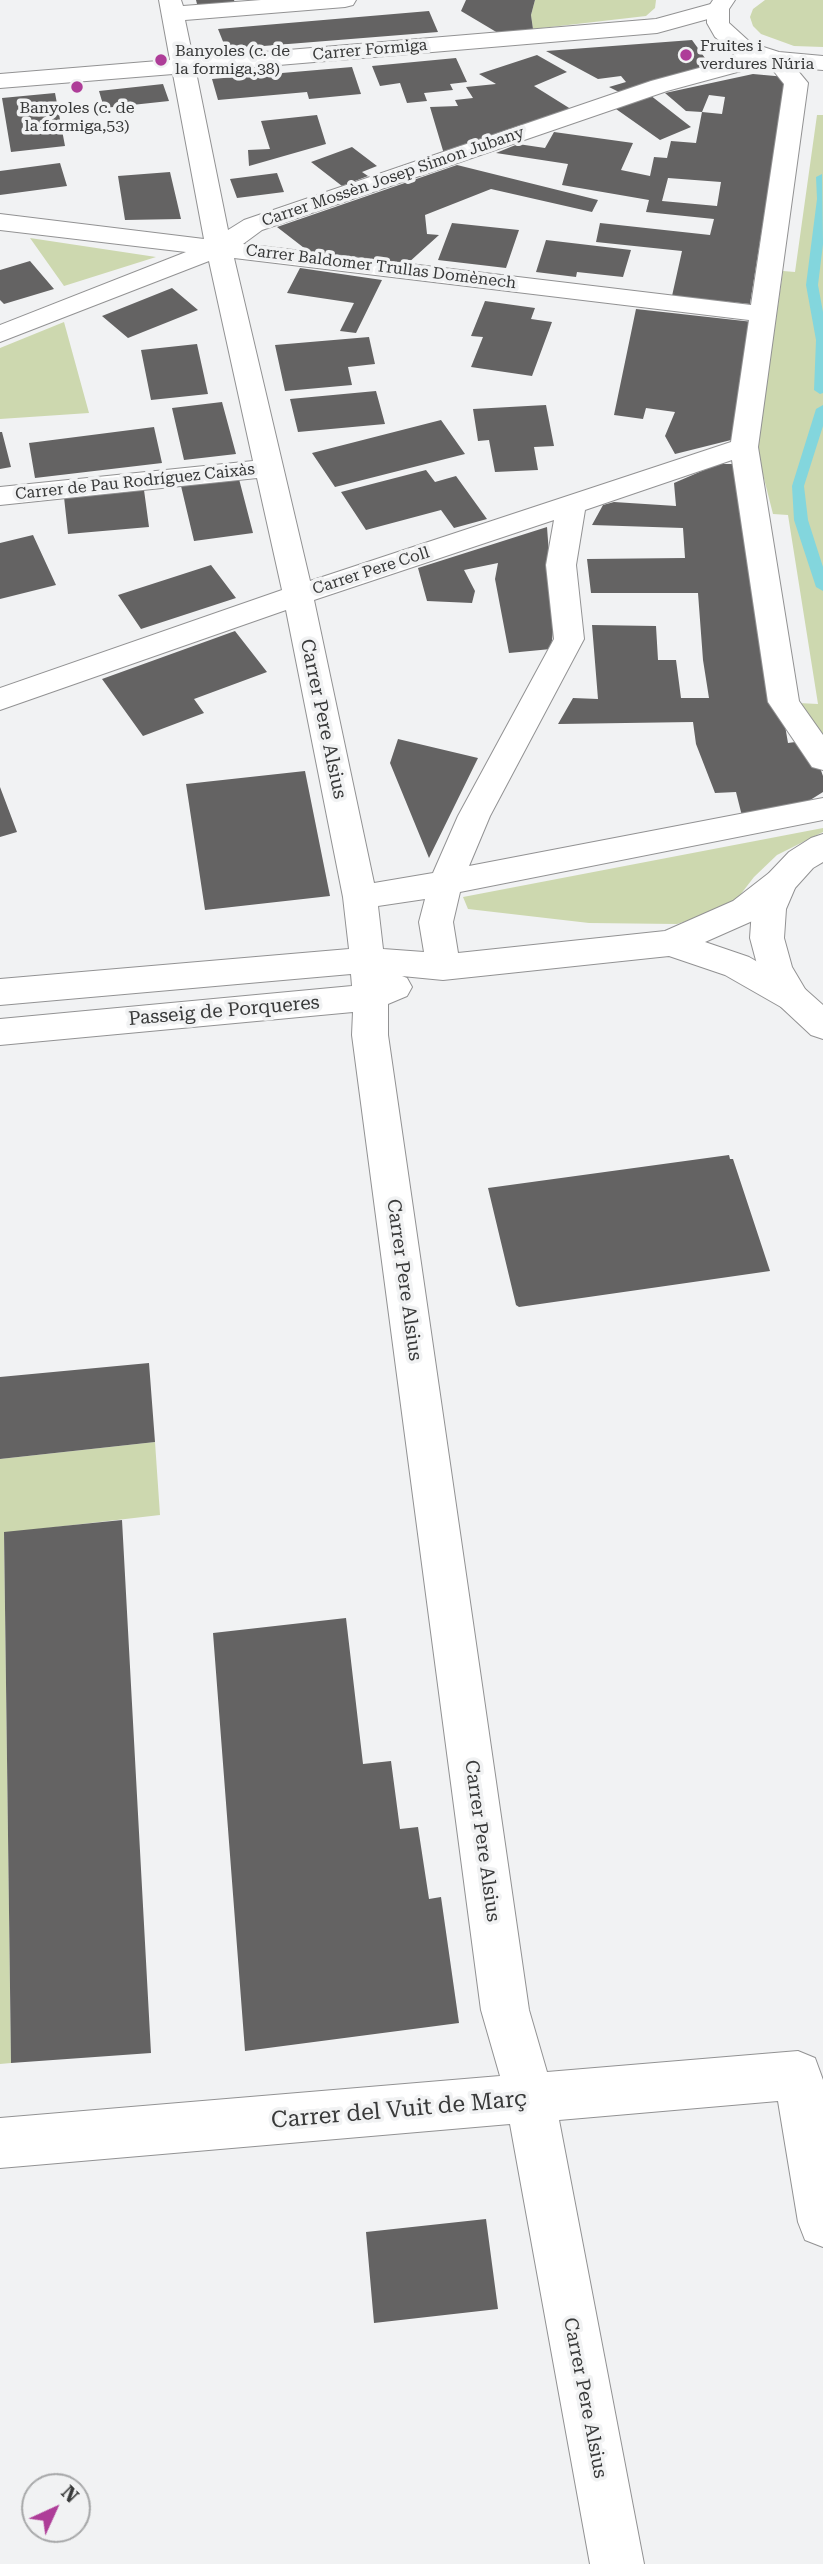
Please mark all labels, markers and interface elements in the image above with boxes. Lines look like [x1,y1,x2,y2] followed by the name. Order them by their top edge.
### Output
[312,35,428,65] street label: Carrer Formiga
[700,36,814,74] place label: Fruites i verdures Núria
[175,41,290,79] place label: Banyoles (c. de la formiga,38)
[678,47,694,63] marker: Fruites i verdures Núria
[153,52,169,68] marker: Banyoles (c. de la formiga,38)
[69,79,85,95] marker: Banyoles (c. de la formiga,53)
[19,98,135,136] place label: Banyoles (c. de la formiga,53)
[259,123,527,231] street label: Carrer Mossèn Josep Simon Jubany
[245,241,517,293] street label: Carrer Baldomer Trullas Domènech
[14,460,256,504] street label: Carrer de Pau Rodríguez Caixàs
[310,543,432,599] street label: Carrer Pere Coll
[295,637,351,801] street label: Carrer Pere Alsius
[127,991,321,1031] street label: Passeig de Porqueres
[381,1198,427,1362] street label: Carrer Pere Alsius
[459,1759,505,1923] street label: Carrer Pere Alsius
[270,2085,528,2135] street label: Carrer del Vuit de Març
[558,2316,612,2480] street label: Carrer Pere Alsius
[21,2473,91,2543] north arrow
[56,2481,83,2508] text: N

